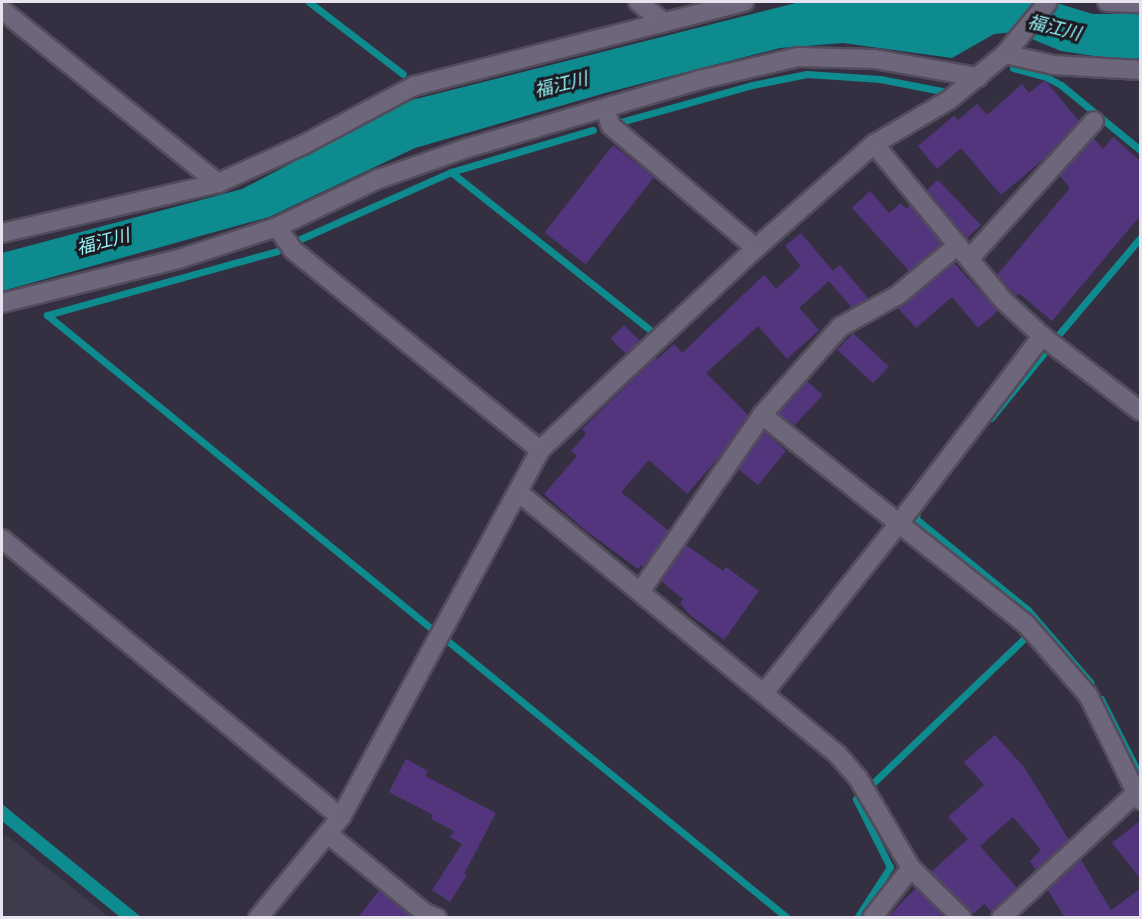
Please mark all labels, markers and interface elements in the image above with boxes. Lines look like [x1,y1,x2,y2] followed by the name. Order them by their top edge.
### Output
[1025,11,1083,45] water label: 福江川
[532,68,590,102] water label: 福江川
[74,225,132,259] water label: 福江川

